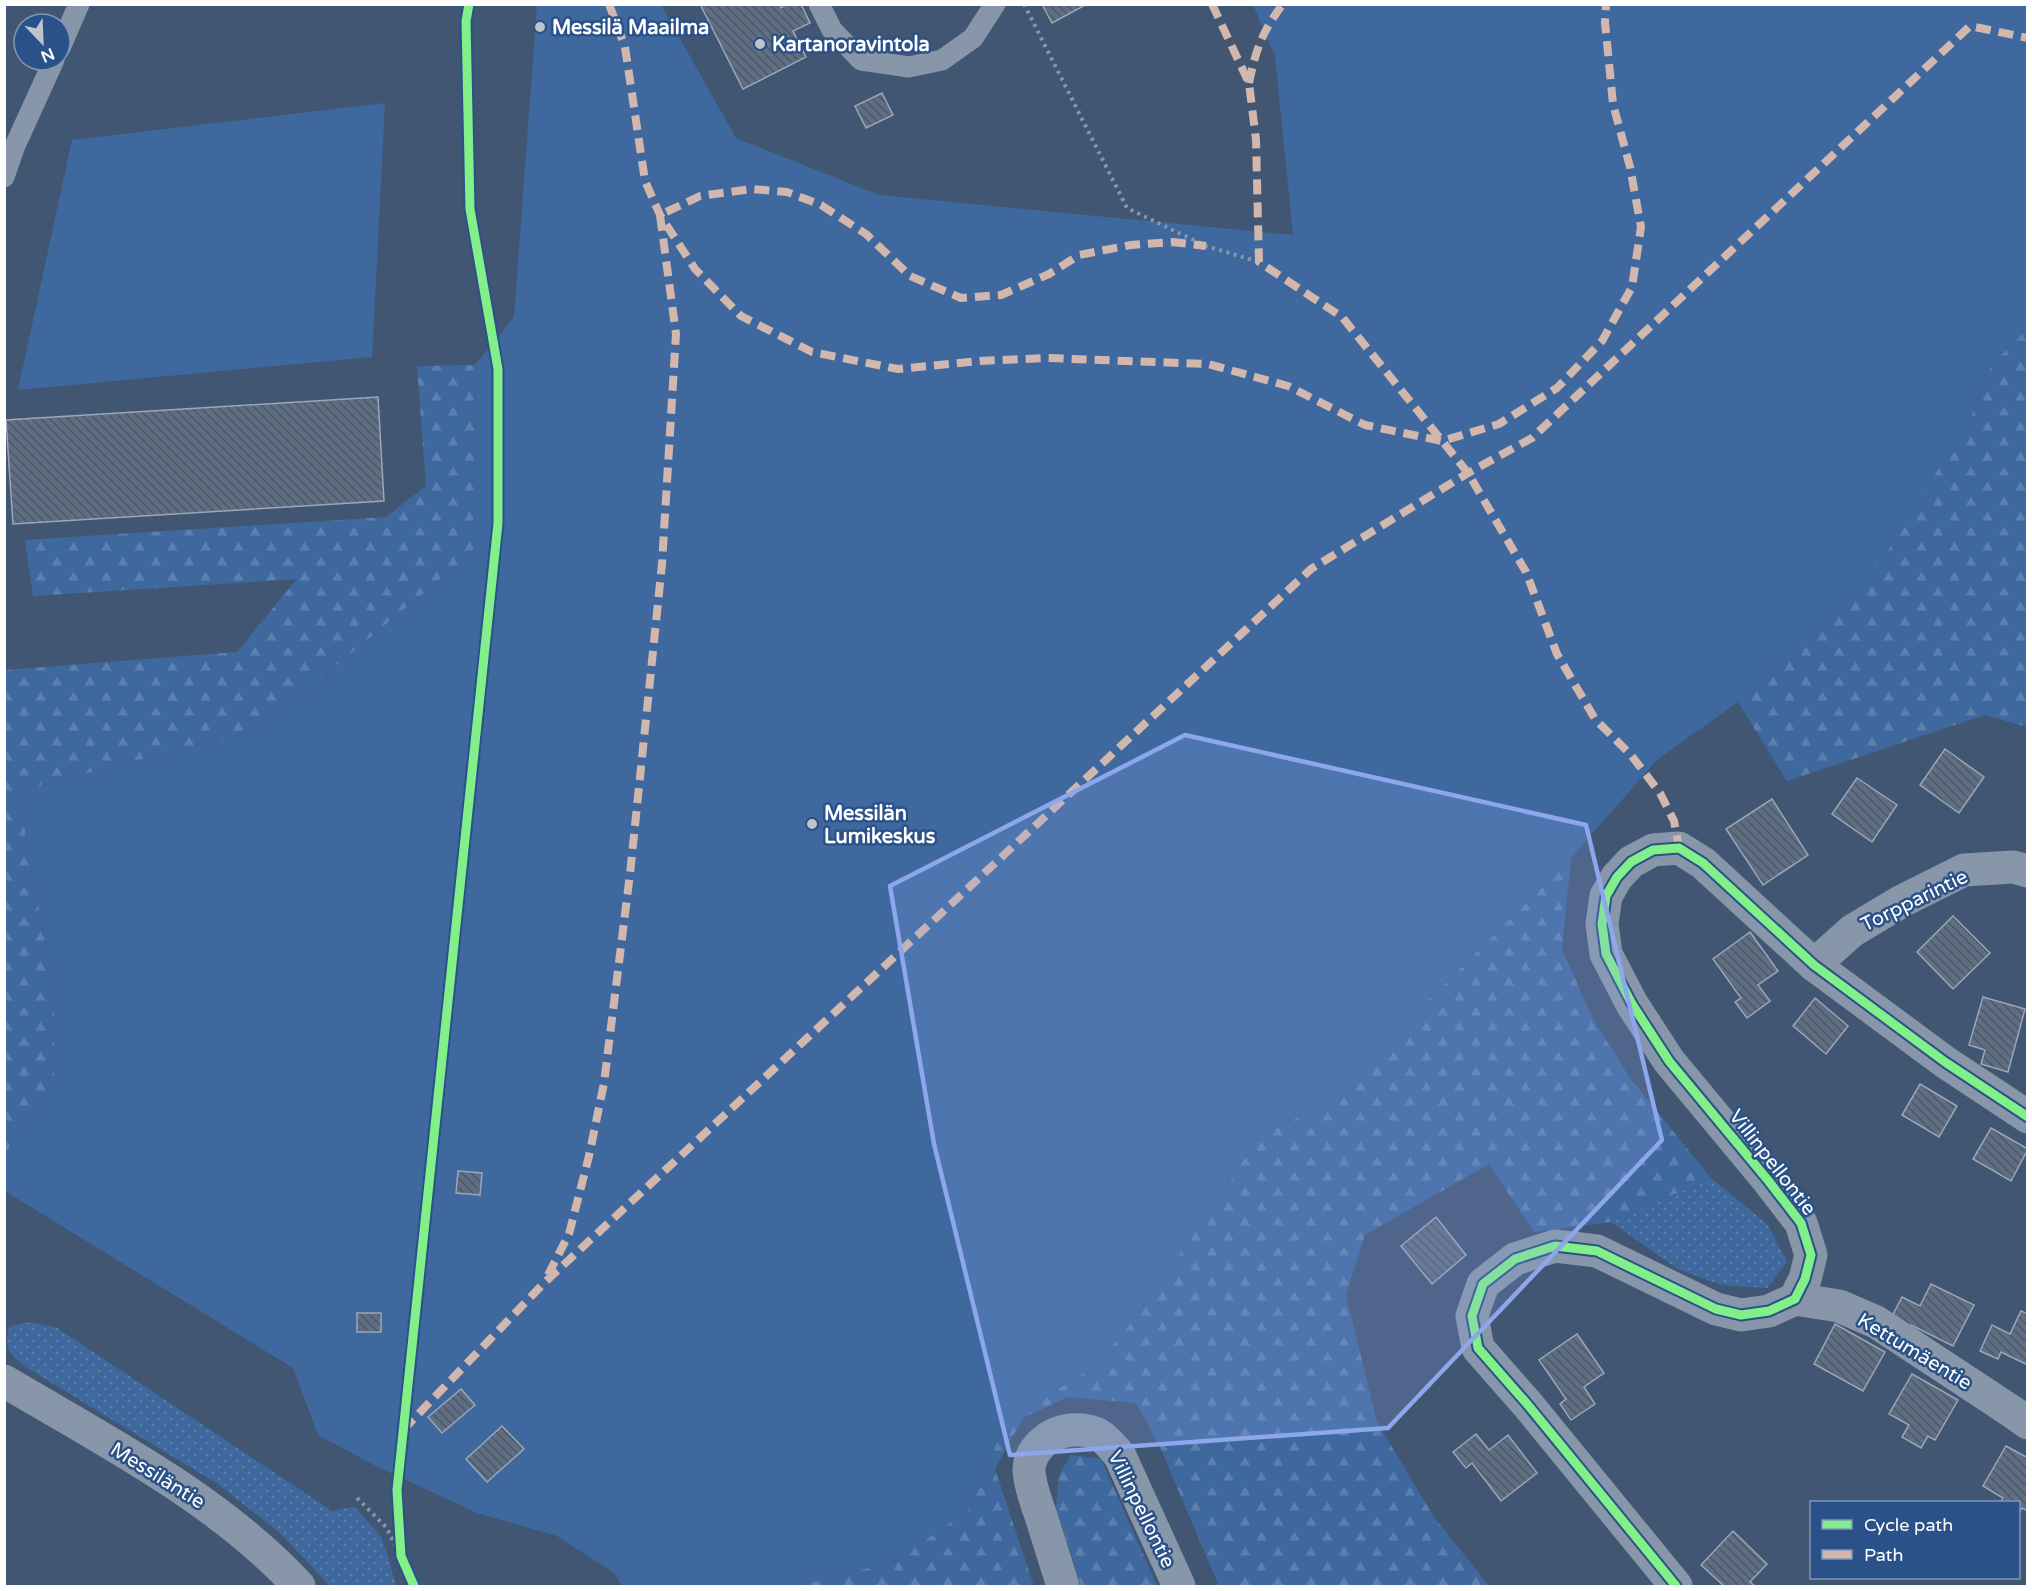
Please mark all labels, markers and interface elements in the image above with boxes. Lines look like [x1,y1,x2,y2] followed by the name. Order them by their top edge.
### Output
[12,12,72,72] north arrow
[552,16,709,40] place label: Messilä Maailma
[533,20,547,34] marker: Messilä Maailma
[772,33,930,57] place label: Kartanoravintola
[753,37,767,51] marker: Kartanoravintola
[38,43,57,67] text: N
[824,802,936,849] place label: Messilän Lumikeskus
[805,817,819,831] marker: Messilän Lumikeskus
[1857,865,1972,937] street label: Torpparintie
[1723,1105,1821,1220] street label: Villinpellontie
[1853,1308,1976,1395] street label: Kettumäentie
[106,1437,209,1514] street label: Messiläntie
[1102,1447,1180,1572] street label: Villinpellontie
[1810,1501,2020,1579] legend
[1864,1514,1953,1536] text: Cycle path
[1864,1544,1903,1566] text: Path

